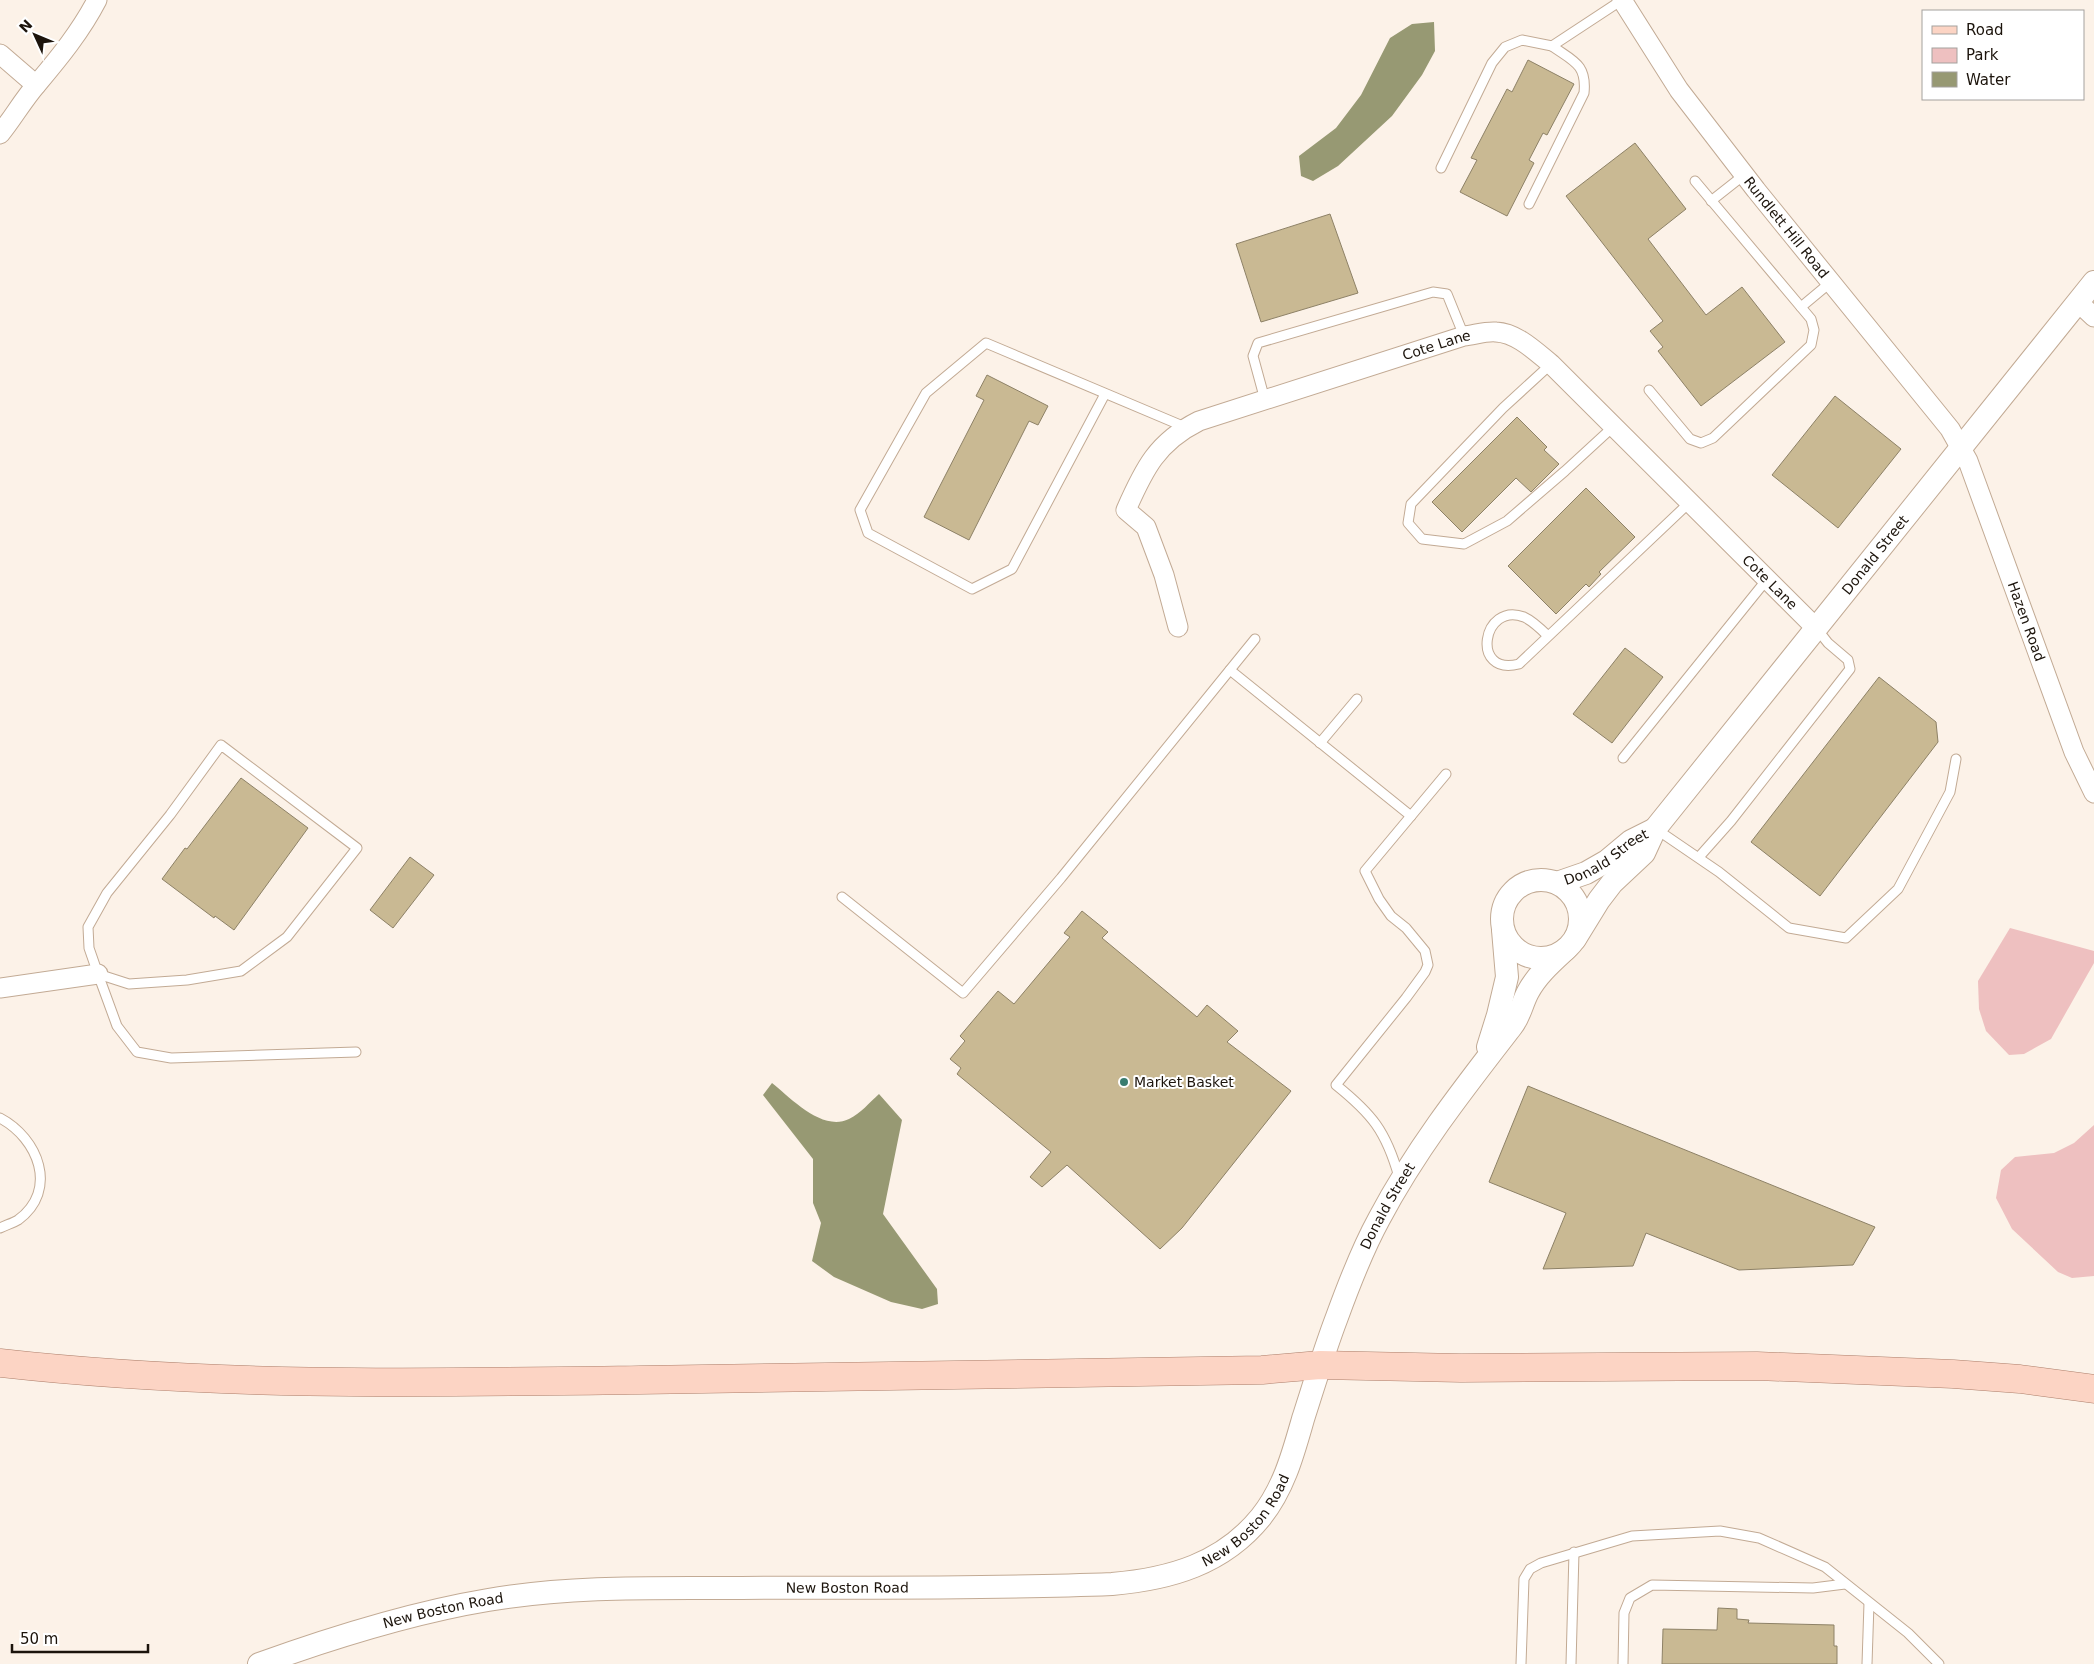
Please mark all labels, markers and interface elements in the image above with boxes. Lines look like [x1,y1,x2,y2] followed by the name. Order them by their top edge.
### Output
[10,10,60,60] north arrow
[1922,10,2084,100] legend
[16,16,35,36] text: N
[1966,21,2004,39] text: Road
[1966,46,1999,64] text: Park
[1966,71,2011,89] text: Water
[1741,174,1832,281] street label: Rundlett Hill Road
[1400,327,1472,363] street label: Cote Lane
[1839,512,1912,598] street label: Donald Street
[1739,552,1801,613] street label: Cote Lane
[2005,579,2048,663] street label: Hazen Road
[1562,825,1651,888] street label: Donald Street
[1134,1074,1234,1090] place label: Market Basket
[1118,1076,1130,1088] marker: Market Basket
[1357,1159,1418,1252] street label: Donald Street
[1199,1472,1292,1570] street label: New Boston Road
[786,1580,909,1596] street label: New Boston Road
[381,1590,504,1631] street label: New Boston Road
[12,1622,149,1654] scale bar
[20,1630,58,1648] text: 50 m

